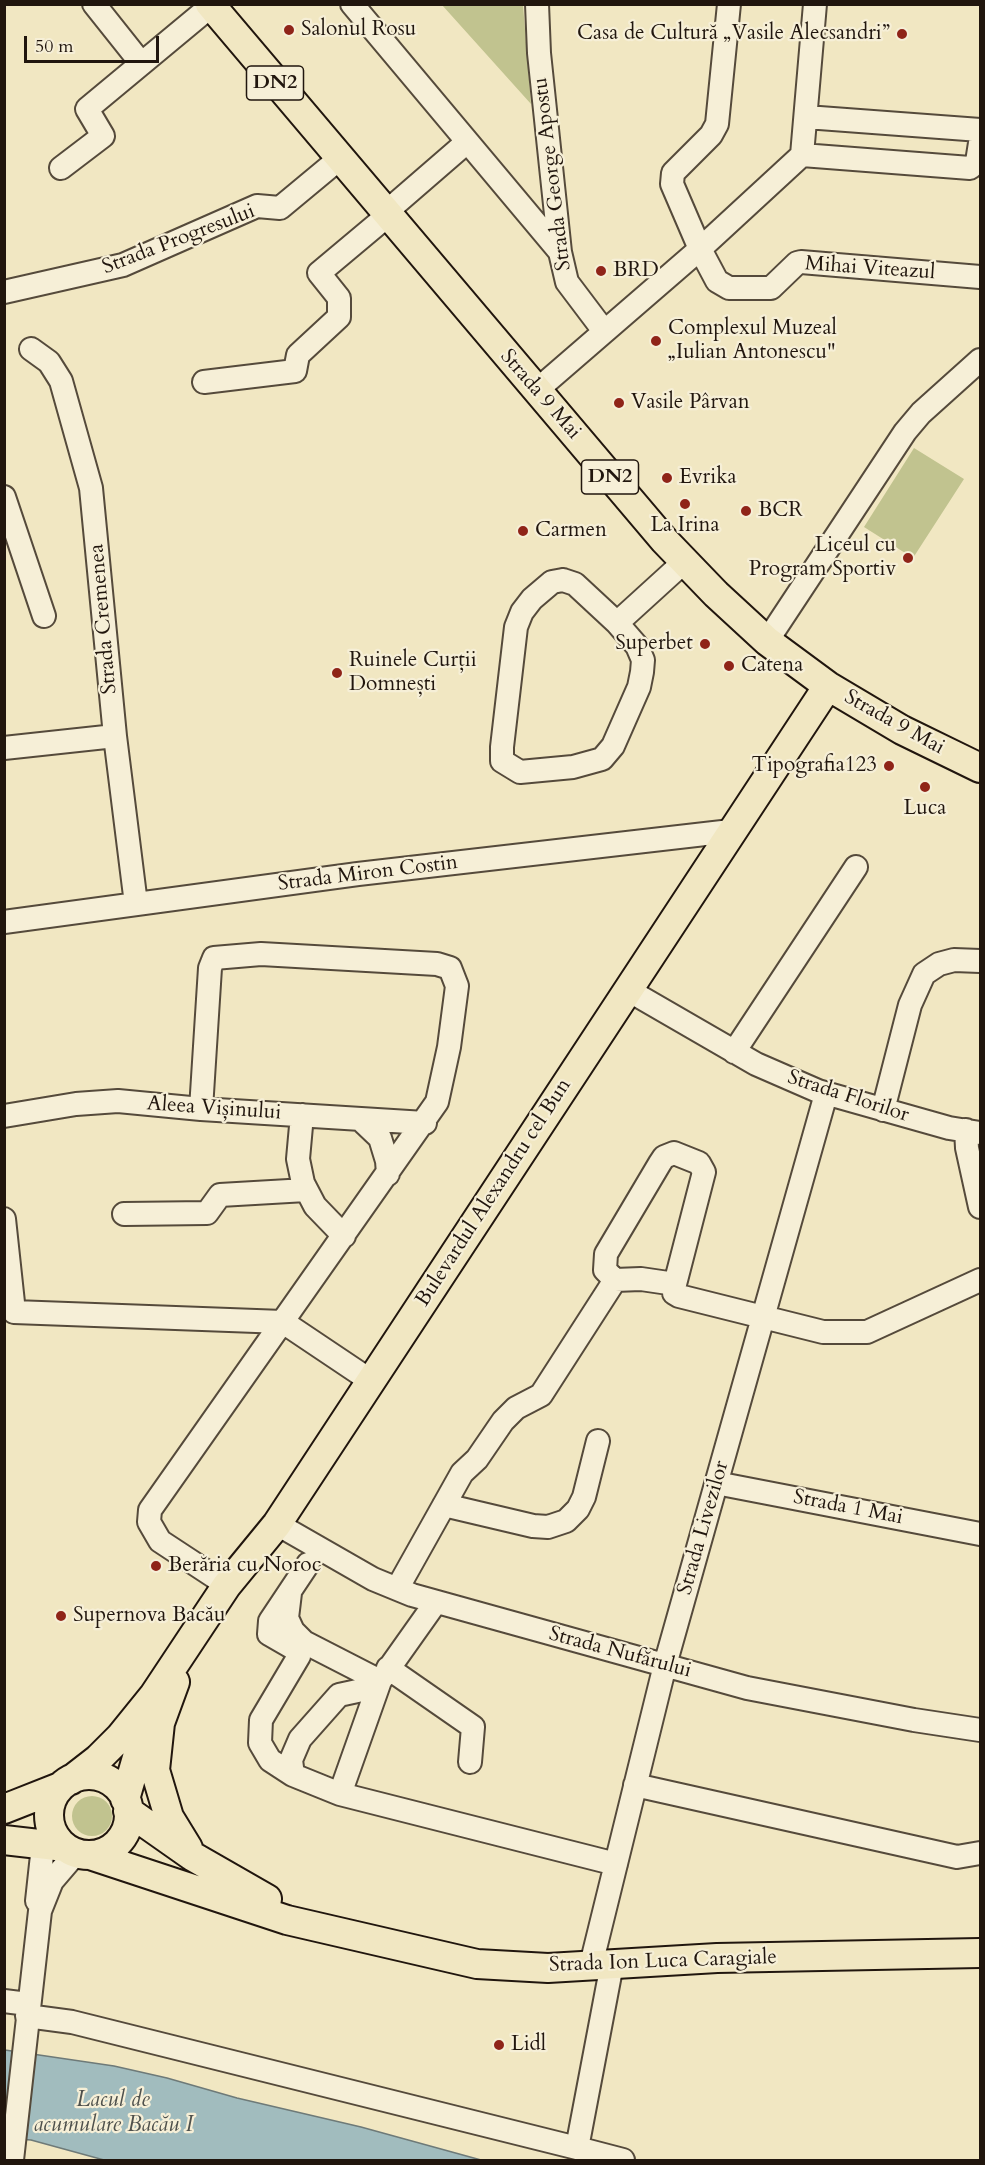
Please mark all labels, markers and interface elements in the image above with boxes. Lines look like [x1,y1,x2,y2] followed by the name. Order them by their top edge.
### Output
[301,17,416,43] place label: Salonul Rosu
[577,21,890,47] place label: Casa de Cultură „Vasile Alecsandri”
[282,23,296,37] marker: Salonul Rosu
[27,24,162,62] scale bar
[895,27,909,41] marker: Casa de Cultură „Vasile Alecsandri”
[35,34,74,59] text: 50 m
[246,66,304,100] road number: DN2
[529,76,577,272] street label: Strada George Apostu
[99,199,259,281] street label: Strada Progresului
[804,252,936,286] street label: Mihai Viteazul
[613,258,659,284] place label: BRD
[594,264,608,278] marker: BRD
[668,316,837,366] place label: Complexul Muzeal „Iulian Antonescu"
[649,334,663,348] marker: Complexul Muzeal „Iulian Antonescu"
[494,345,586,445] street label: Strada 9 Mai
[631,390,750,416] place label: Vasile Pârvan
[612,396,626,410] marker: Vasile Pârvan
[582,460,638,494] road number: DN2
[679,465,736,491] place label: Evrika
[660,471,674,485] marker: Evrika
[678,497,692,511] marker: La Irina
[758,498,803,524] place label: BCR
[739,504,753,518] marker: BCR
[650,513,720,539] place label: La Irina
[535,518,607,544] place label: Carmen
[516,524,530,538] marker: Carmen
[749,533,896,583] place label: Liceul cu Program Sportiv
[85,543,123,695] street label: Strada Cremenea
[901,551,915,565] marker: Liceul cu Program Sportiv
[615,631,693,657] place label: Superbet
[698,637,712,651] marker: Superbet
[349,648,477,698] place label: Ruinele Curții Domnești
[741,653,803,679] place label: Catena
[722,659,736,673] marker: Catena
[330,666,344,680] marker: Ruinele Curții Domnești
[839,685,949,761] street label: Strada 9 Mai
[751,753,877,779] place label: Tipografia123
[882,759,896,773] marker: Tipografia123
[918,780,932,794] marker: Luca
[904,796,946,822] place label: Luca
[277,850,459,898] street label: Strada Miron Costin
[784,1065,912,1129] street label: Strada Florilor
[411,1074,577,1312] street label: Bulevardul Alexandru cel Bun
[146,1092,282,1126] street label: Aleea Vișinului
[673,1458,735,1598] street label: Strada Livezilor
[791,1485,905,1531] street label: Strada 1 Mai
[168,1553,321,1579] place label: Berăria cu Noroc
[149,1559,163,1573] marker: Berăria cu Noroc
[73,1603,225,1629] place label: Supernova Bacău
[54,1609,68,1623] marker: Supernova Bacău
[546,1622,694,1684] street label: Strada Nufărului
[549,1945,777,1979] street label: Strada Ion Luca Caragiale
[511,2032,546,2058] place label: Lidl
[492,2038,506,2052] marker: Lidl
[33,2088,193,2140] water label: Lacul de acumulare Bacău I

